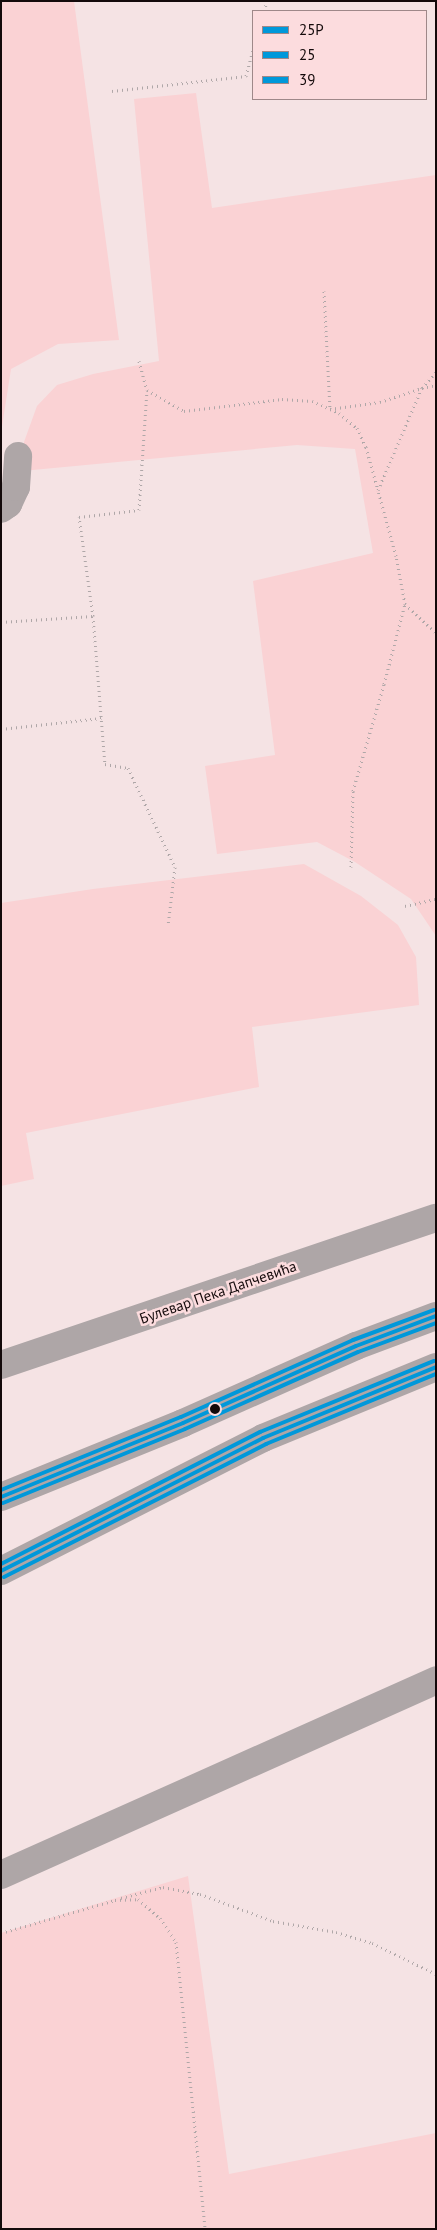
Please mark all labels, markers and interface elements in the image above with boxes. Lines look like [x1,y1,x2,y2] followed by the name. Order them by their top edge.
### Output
[252,10,427,100] legend
[299,20,324,39] text: 25P
[299,45,315,64] text: 25
[299,70,315,89] text: 39
[137,1257,299,1327] street label: Булевар Пека Дапчевића
[210,1404,220,1414] unlabelled marker

